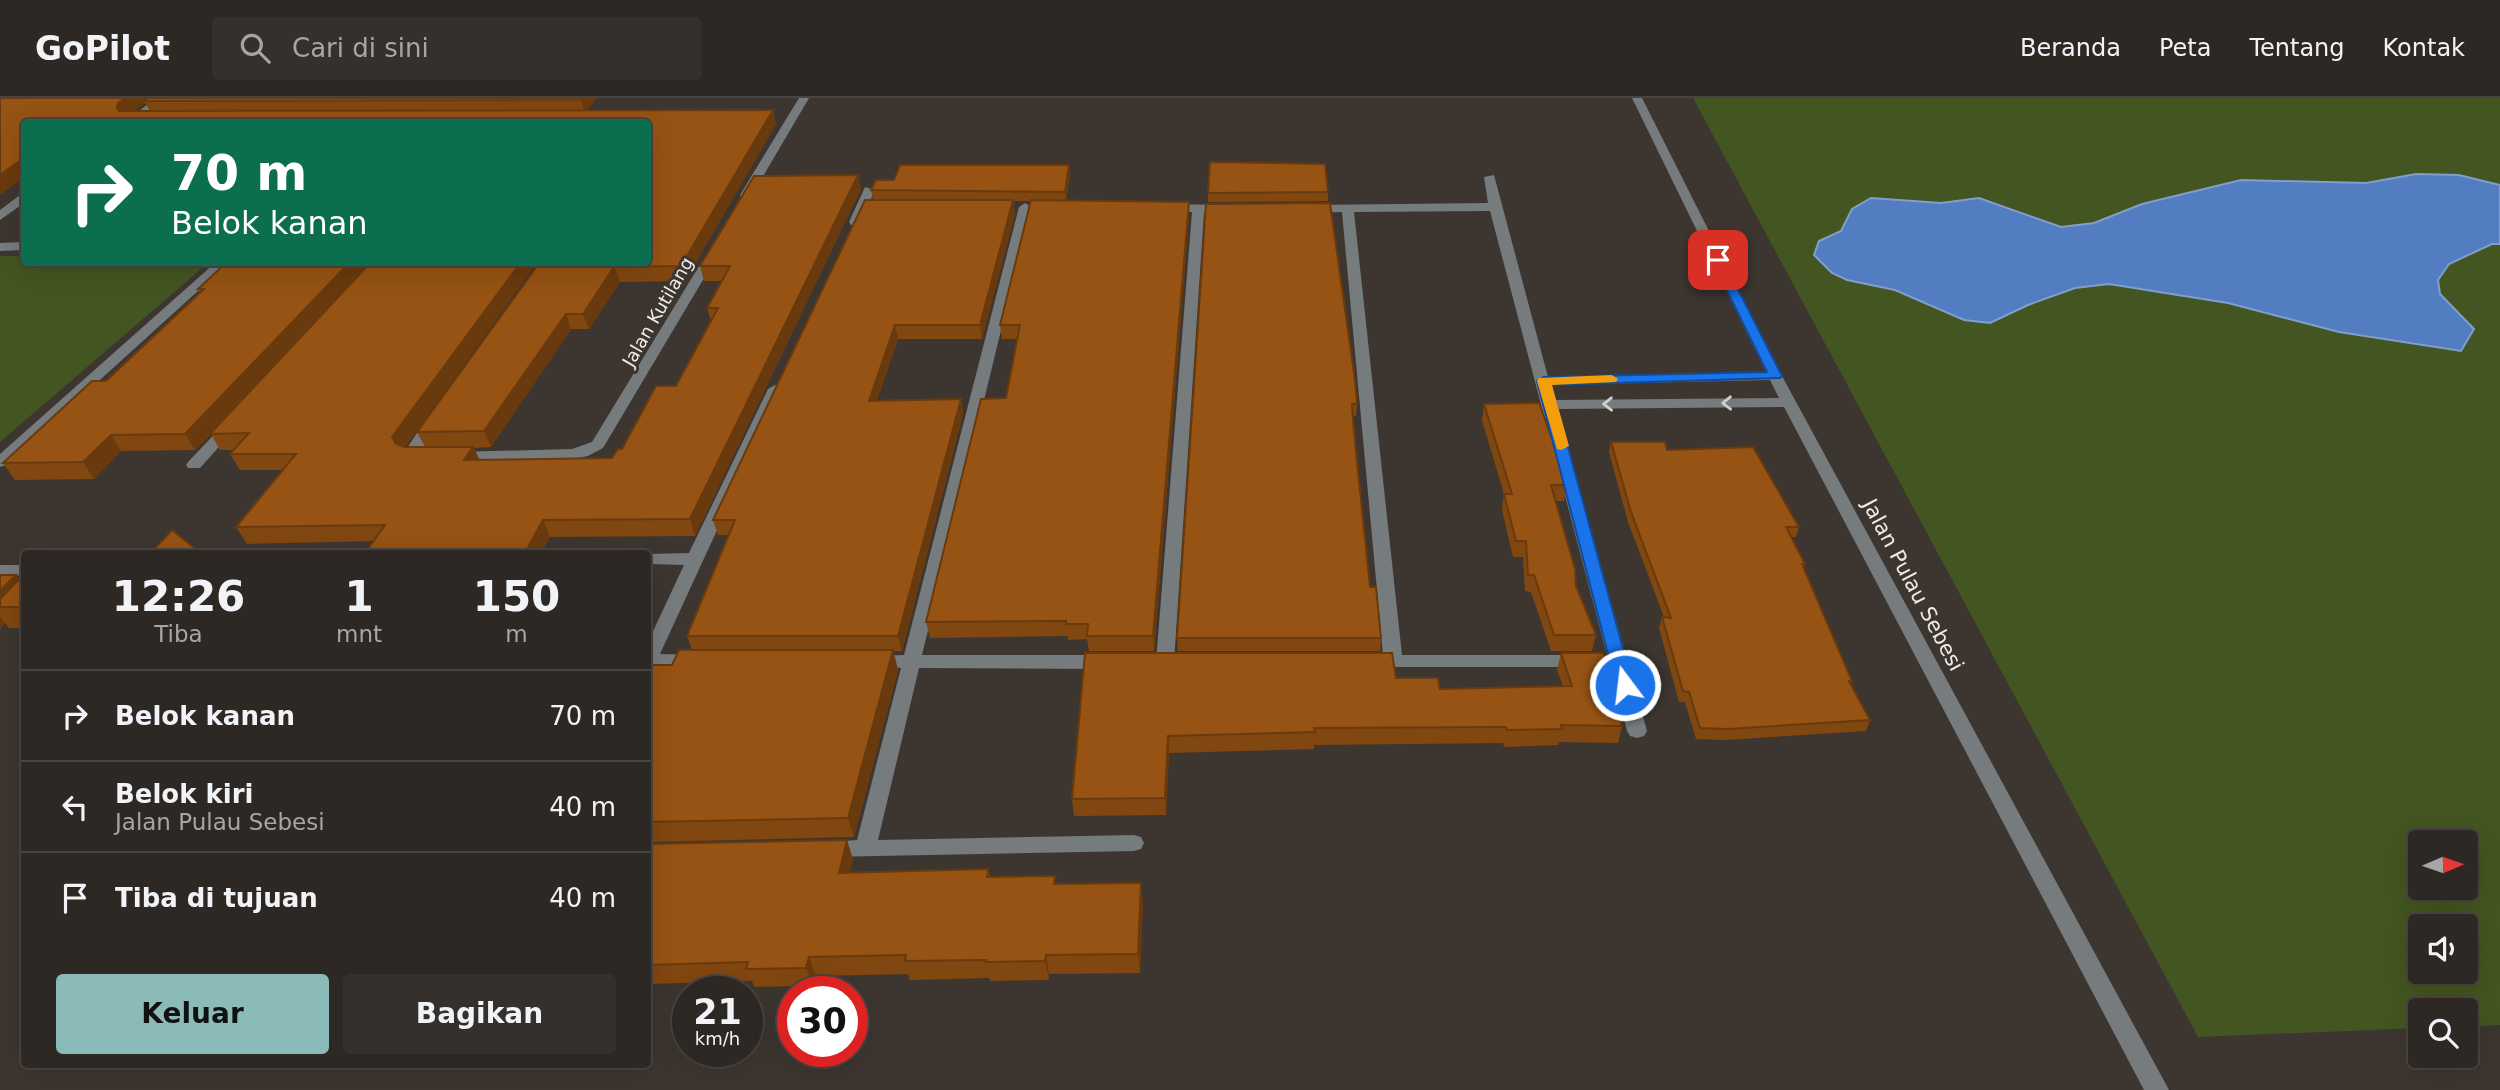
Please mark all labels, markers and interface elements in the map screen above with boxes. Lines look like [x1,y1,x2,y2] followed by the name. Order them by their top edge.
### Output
[212,17,702,80] search box
[35,29,170,68] text: GoPilot
[236,29,274,67] icon: search
[292,33,429,63] text: Cari di sini
[2020,34,2121,62] text: Beranda
[2159,34,2211,62] text: Peta
[2249,34,2345,62] text: Tentang
[2383,34,2465,62] text: Kontak
[171,145,307,202] text: 70 m
[56,147,147,238] icon: right
[171,204,368,242] text: Belok kanan
[1688,230,1748,290] pin
[1699,241,1737,279] icon: arrive
[617,253,697,371] street label: Jalan Kutilang
[1721,395,1732,411] one-way arrow
[1602,396,1612,412] one-way arrow
[1857,493,1969,675] street label: Jalan Pulau Sebesi
[112,572,245,621] text: 12:26
[344,572,374,621] text: 1
[473,572,560,621] text: 150
[154,621,203,647] text: Tiba
[336,621,382,647] text: mnt
[505,621,528,647] text: m
[1588,648,1662,722] position arrow
[56,697,94,735] icon: right
[115,701,295,731] text: Belok kanan
[549,701,616,731] text: 70 m
[115,779,254,809] text: Belok kiri
[56,788,94,826] icon: left
[549,792,616,822] text: 40 m
[115,809,325,835] text: Jalan Pulau Sebesi
[2408,830,2478,900] north arrow
[2408,830,2478,1068] map controls
[56,879,94,917] icon: arrive
[115,883,318,913] text: Tiba di tujuan
[549,883,616,913] text: 40 m
[2408,914,2478,984] button: sound
[56,974,329,1054] button: Keluar
[343,974,616,1054] button: Bagikan
[777,976,868,1067] speed limit sign: 30
[693,992,742,1032] text: 21
[2408,998,2478,1068] button: search
[695,1028,740,1049] text: km/h

